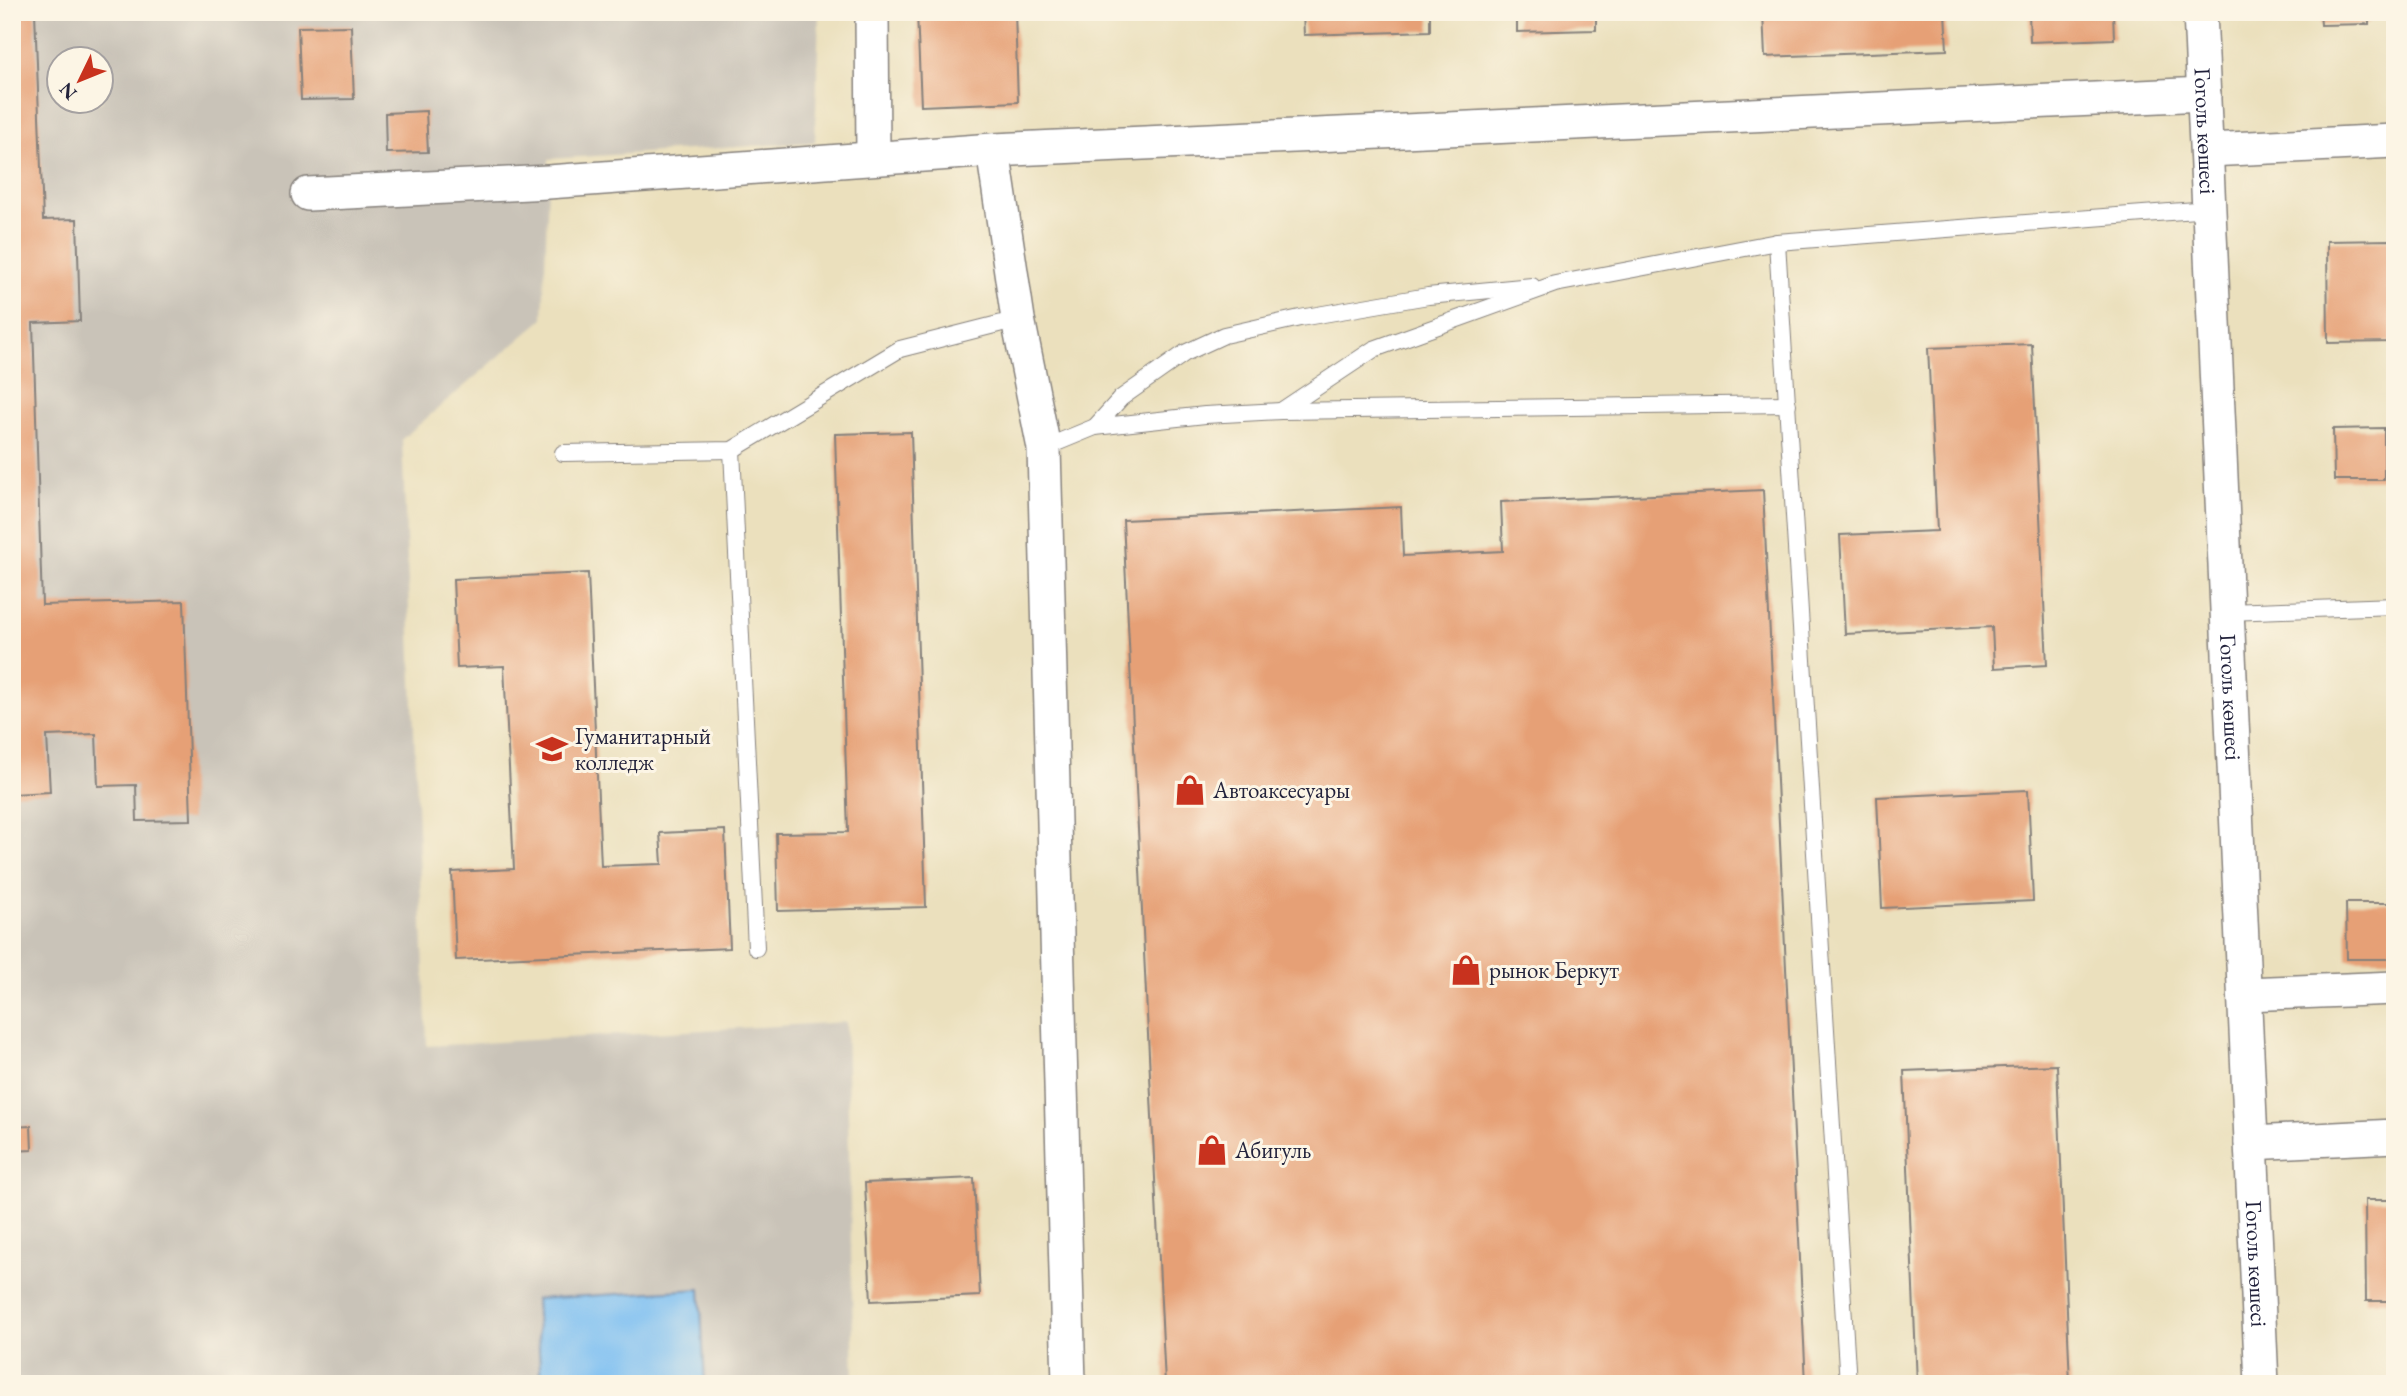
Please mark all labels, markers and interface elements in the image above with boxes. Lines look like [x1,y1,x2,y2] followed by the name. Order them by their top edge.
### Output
[46,46,116,116] north arrow
[2188,67,2223,195] street label: Гоголь көшесі
[53,77,82,105] text: N
[2213,633,2249,762] street label: Гоголь көшесі
[575,721,711,777] place label: Гуманитарный колледж
[535,732,569,766] school or university icon: Гуманитарный колледж
[1173,773,1207,807] shop icon: Автоаксесуары
[1212,775,1350,805] place label: Автоаксесуары
[1449,953,1483,987] shop icon: рынок Беркут
[1489,955,1619,985] place label: рынок Беркут
[1195,1133,1229,1167] shop icon: Абигуль
[1234,1135,1311,1165] place label: Абигуль
[2239,1200,2274,1328] street label: Гоголь көшесі

